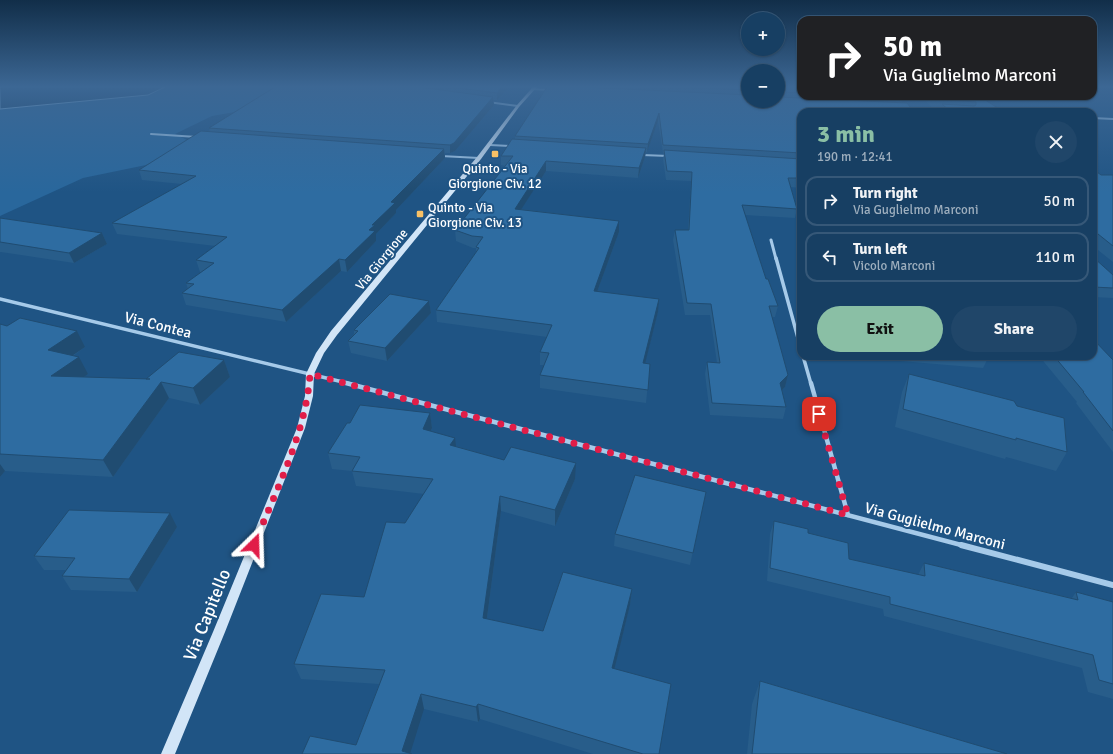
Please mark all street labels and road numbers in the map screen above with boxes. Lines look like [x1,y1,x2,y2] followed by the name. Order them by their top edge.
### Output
[352,226,411,294] street label: Via Giorgione
[122,308,194,342] street label: Via Contea
[863,499,1007,553] street label: Via Guglielmo Marconi
[179,566,235,664] street label: Via Capitello

